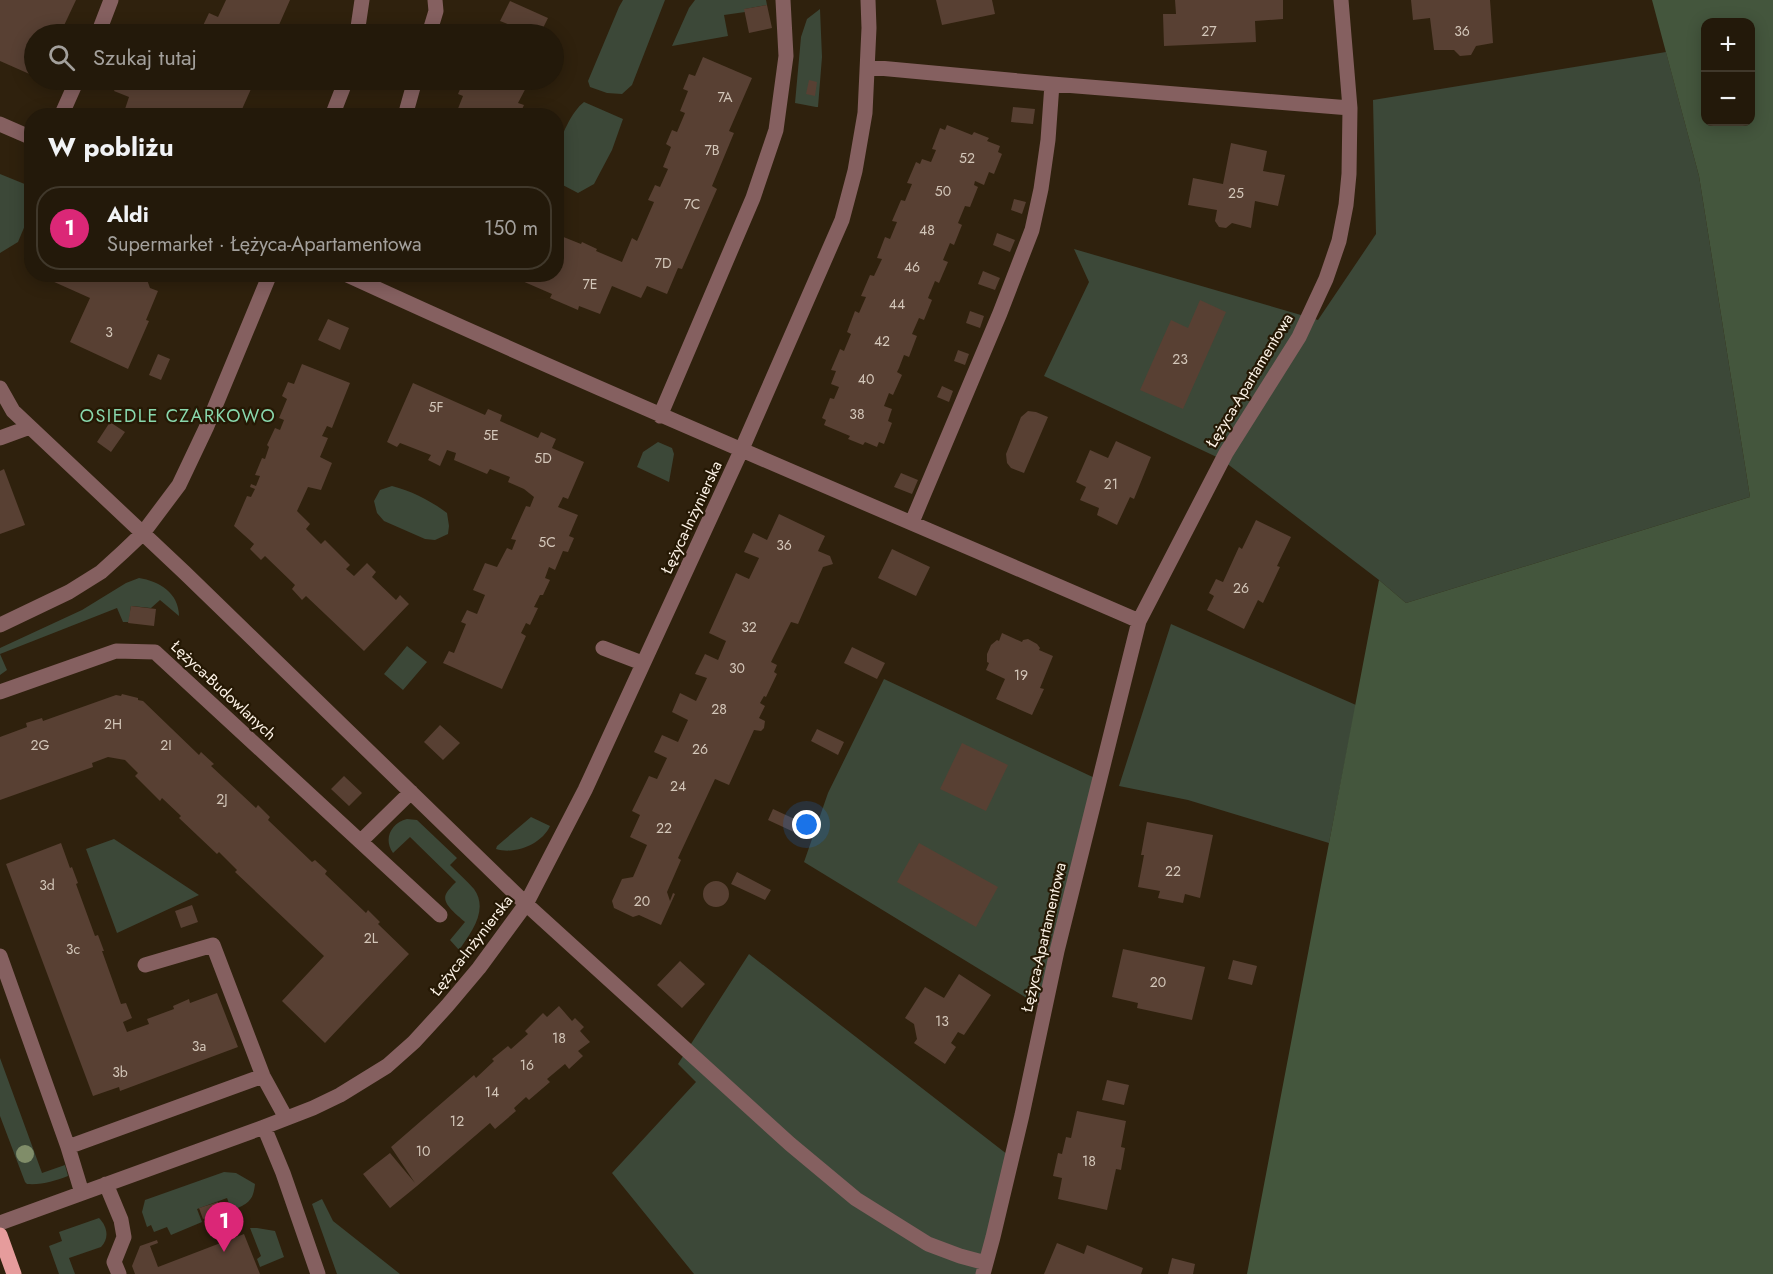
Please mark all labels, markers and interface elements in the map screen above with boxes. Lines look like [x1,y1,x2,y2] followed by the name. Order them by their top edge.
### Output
[1701,18,1755,126] map controls
[1701,18,1755,72] button: +
[1201,21,1217,41] house number: 27
[1454,21,1470,41] house number: 36
[24,24,564,90] search box
[45,41,78,74] icon: search
[93,41,197,73] text: Szukaj tutaj
[1701,72,1755,126] button: −
[717,87,733,107] house number: 7A
[48,128,174,166] text: W pobliżu
[704,140,720,160] house number: 7B
[959,148,975,168] house number: 52
[935,181,951,201] house number: 50
[1228,183,1244,203] house number: 25
[684,194,700,214] house number: 7C
[107,198,149,230] text: Aldi
[64,214,75,243] text: 1
[484,214,538,243] text: 150 m
[919,220,935,240] house number: 48
[107,230,422,259] text: Supermarket · Łężyca-Apartamentowa
[655,253,671,273] house number: 7D
[904,257,920,277] house number: 46
[582,274,598,294] house number: 7E
[889,294,905,314] house number: 44
[1200,309,1299,453] street label: Łężyca-Apartamentowa
[105,322,113,342] house number: 3
[874,331,890,351] house number: 42
[1172,349,1188,369] house number: 23
[858,369,874,389] house number: 40
[429,397,443,417] house number: 5F
[80,403,276,429] district label: OSIEDLE CZARKOWO
[849,404,865,424] house number: 38
[483,425,499,445] house number: 5E
[534,448,552,468] house number: 5D
[655,457,728,578] street label: Łężyca-Inżynierska
[1104,474,1118,494] house number: 21
[538,532,556,552] house number: 5C
[776,535,792,555] house number: 36
[1233,578,1249,598] house number: 26
[741,617,757,637] house number: 32
[165,635,281,745] street label: Łężyca-Budowlanych
[729,658,745,678] house number: 30
[1014,665,1028,685] house number: 19
[711,699,727,719] house number: 28
[104,714,122,734] house number: 2H
[31,735,50,755] house number: 2G
[160,735,172,755] house number: 2I
[692,739,708,759] house number: 26
[670,776,686,796] house number: 24
[216,789,228,809] house number: 2J
[792,810,821,839] your location
[656,818,672,838] house number: 22
[1015,860,1072,1015] street label: Łężyca-Apartamentowa
[1165,861,1181,881] house number: 22
[39,875,55,895] house number: 3d
[424,890,518,1001] street label: Łężyca-Inżynierska
[634,891,650,911] house number: 20
[364,928,379,948] house number: 2L
[66,939,80,959] house number: 3c
[1150,972,1166,992] house number: 20
[935,1011,949,1031] house number: 13
[552,1028,566,1048] house number: 18
[192,1036,206,1056] house number: 3a
[520,1055,534,1075] house number: 16
[112,1062,128,1082] house number: 3b
[485,1082,499,1102] house number: 14
[450,1111,464,1131] house number: 12
[416,1141,430,1161] house number: 10
[1082,1151,1096,1171] house number: 18
[204,1202,244,1252] pin: 1

